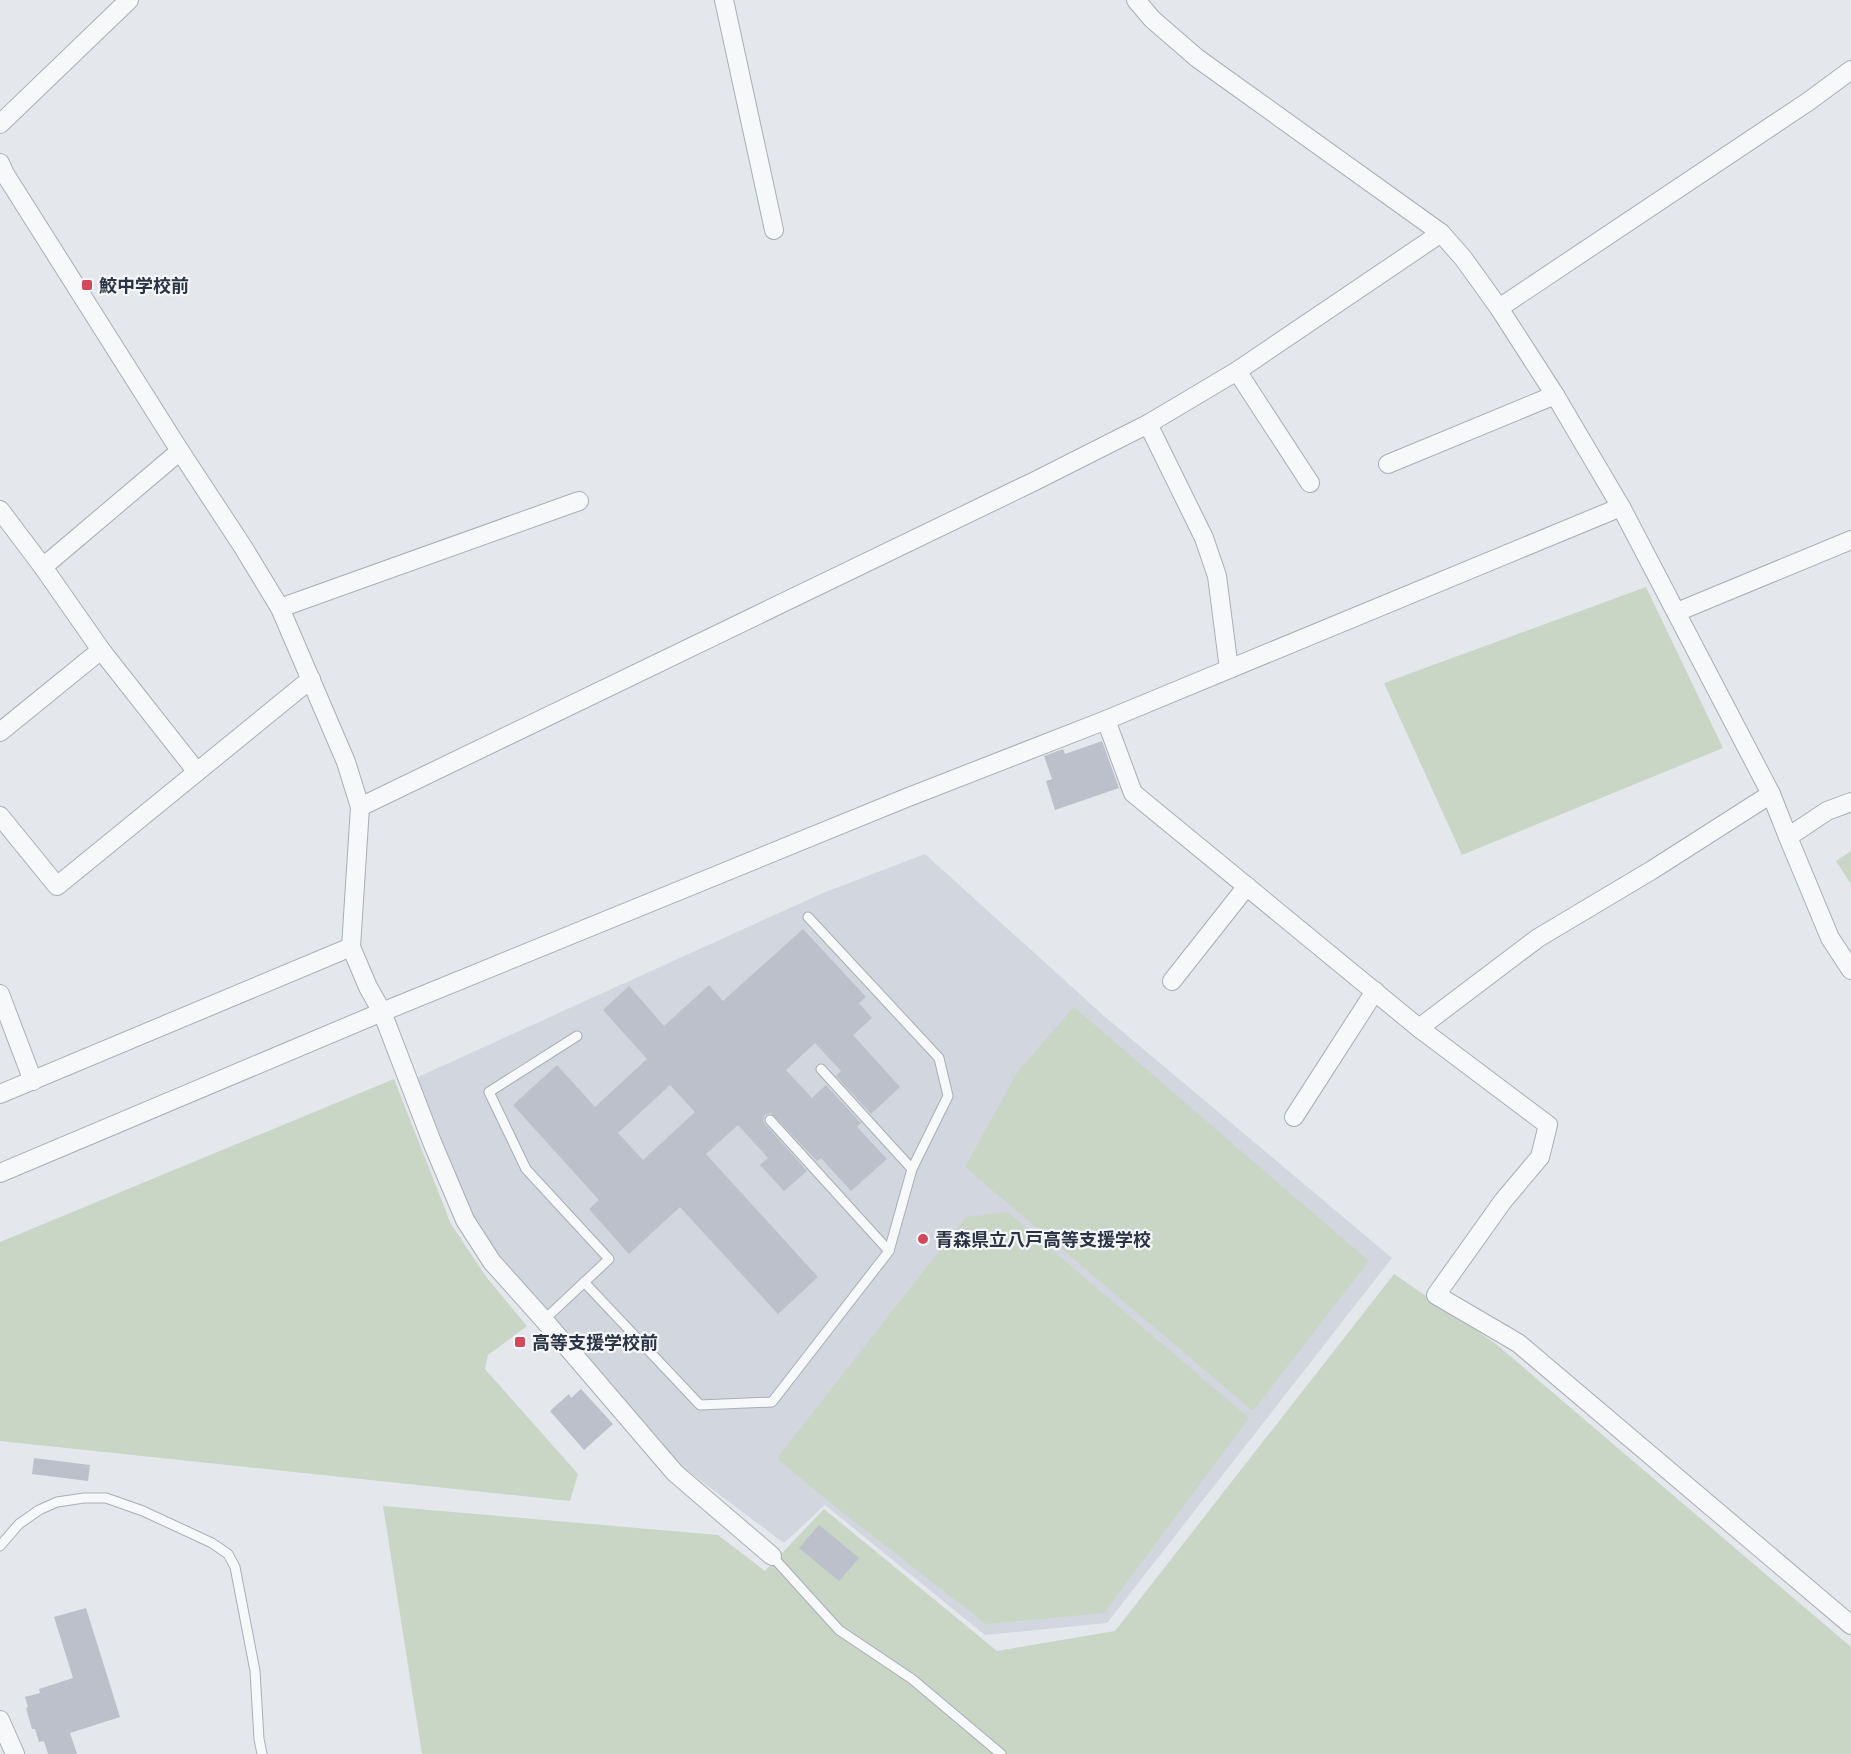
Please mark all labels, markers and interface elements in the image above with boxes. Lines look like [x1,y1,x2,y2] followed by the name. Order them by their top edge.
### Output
[99,274,189,296] place label: 鮫中学校前
[80,278,94,292] marker: 鮫中学校前
[935,1228,1151,1250] place label: 青森県立八戸高等支援学校
[916,1232,930,1246] marker: 青森県立八戸高等支援学校
[532,1331,658,1353] place label: 高等支援学校前
[513,1335,527,1349] marker: 高等支援学校前

